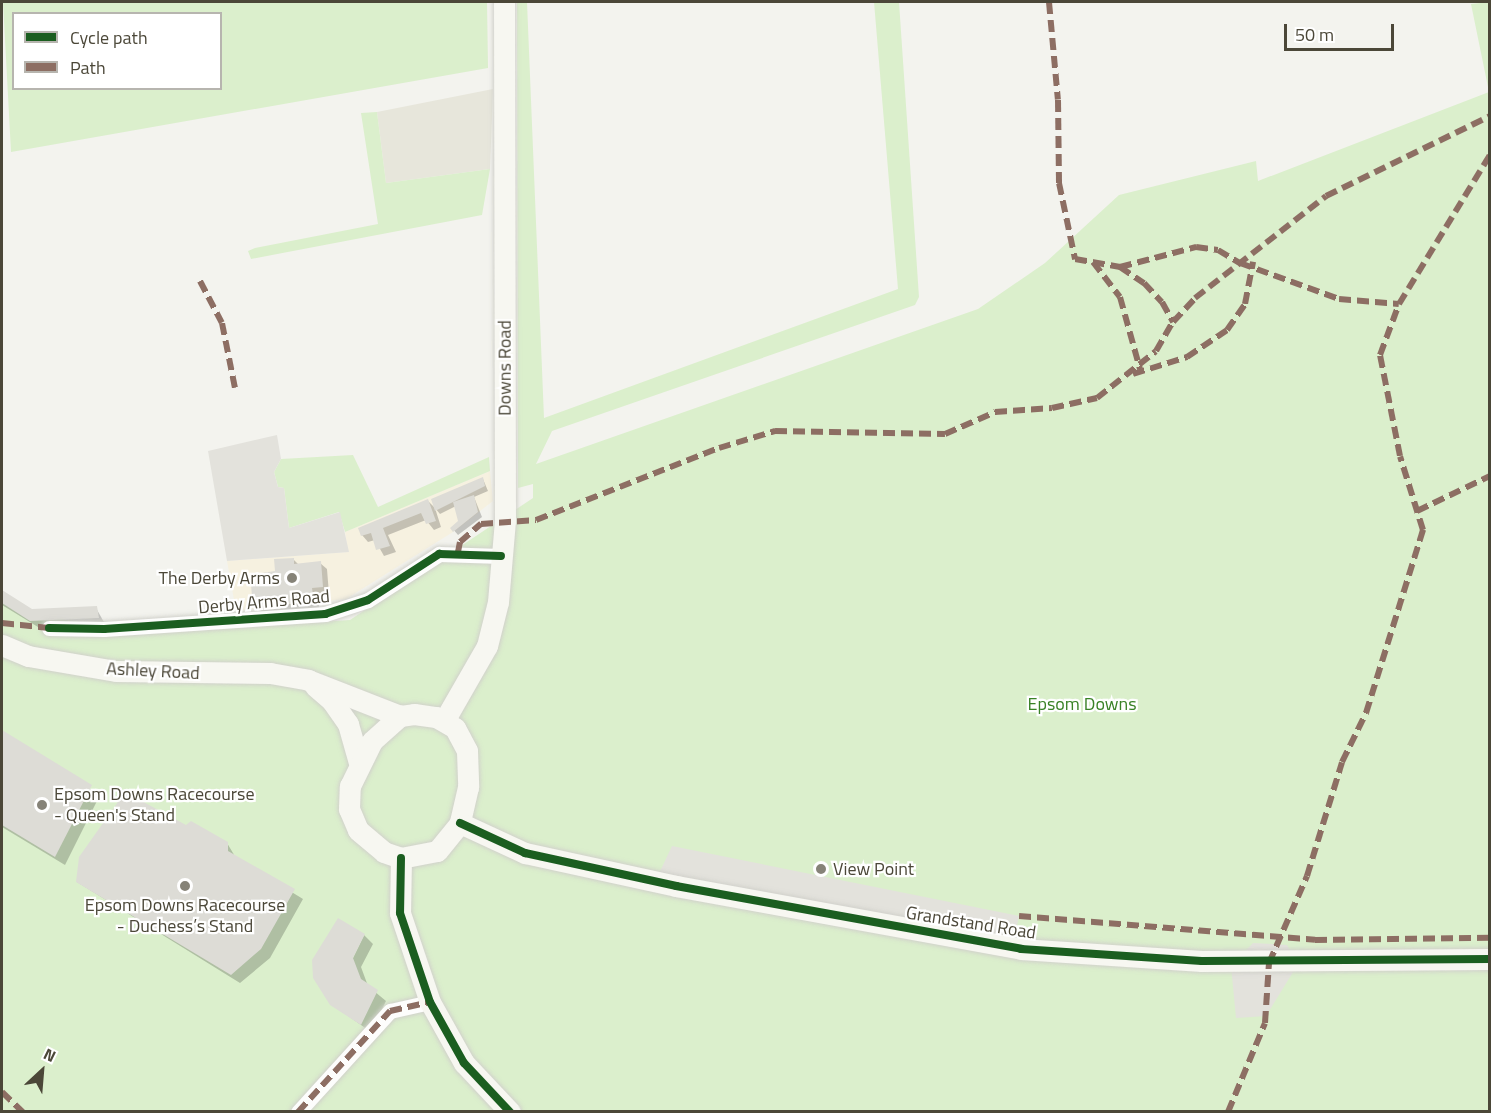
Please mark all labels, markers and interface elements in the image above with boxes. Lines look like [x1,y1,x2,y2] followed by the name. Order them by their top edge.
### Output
[12,12,222,90] legend
[1287,12,1396,50] scale bar
[1295,21,1334,48] text: 50 m
[70,24,148,51] text: Cycle path
[70,54,106,81] text: Path
[494,320,516,416] street label: Downs Road
[159,567,280,589] place label: The Derby Arms
[285,571,299,585] marker: The Derby Arms
[197,585,331,619] street label: Derby Arms Road
[106,658,200,684] street label: Ashley Road
[1027,693,1137,715] park label: Epsom Downs
[54,784,254,826] place label: Epsom Downs Racecourse - Queen's Stand
[35,798,49,812] marker: Epsom Downs Racecourse - Queen's Stand
[833,858,914,880] place label: View Point
[814,862,828,876] marker: View Point
[178,879,192,893] marker: Epsom Downs Racecourse - Duchess’s Stand
[85,895,285,938] place label: Epsom Downs Racecourse - Duchess’s Stand
[904,902,1038,944] street label: Grandstand Road
[12,1041,72,1101] north arrow
[40,1042,60,1068] text: N

